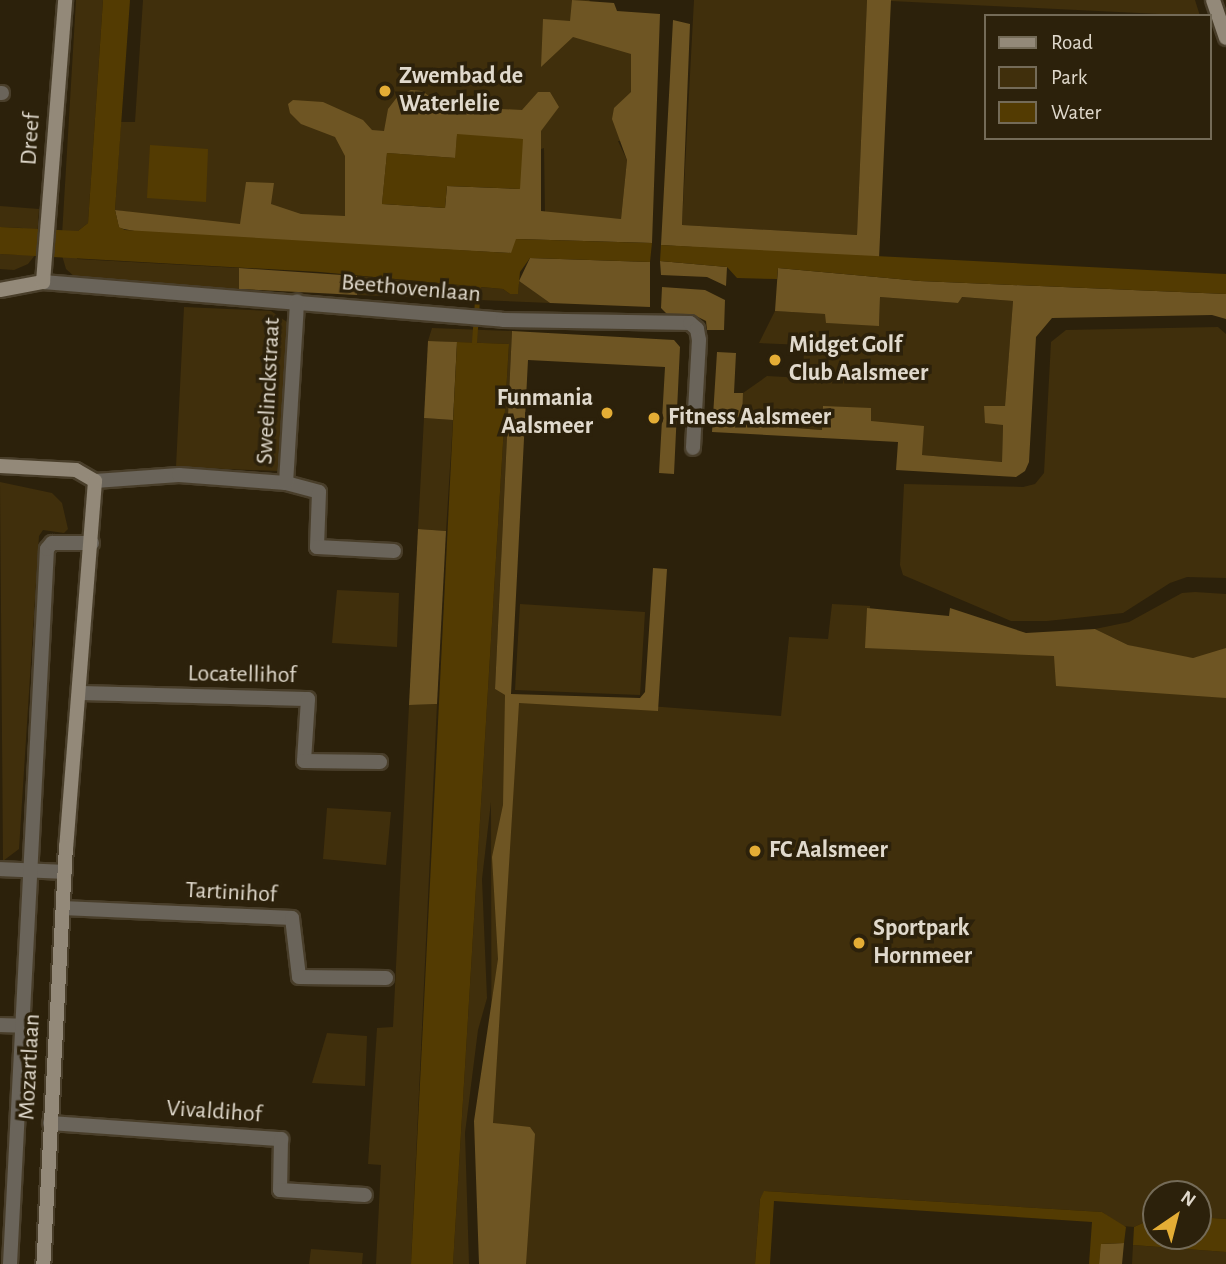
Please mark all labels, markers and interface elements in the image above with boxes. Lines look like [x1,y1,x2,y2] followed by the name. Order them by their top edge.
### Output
[984,14,1212,140] legend
[1051,32,1093,53] text: Road
[399,63,523,119] place label: Zwembad de Waterlelie
[1051,67,1087,88] text: Park
[377,83,393,99] marker: Zwembad de Waterlelie
[1051,102,1101,123] text: Water
[15,112,47,166] street label: Dreef
[340,269,482,309] street label: Beethovenlaan
[251,317,287,465] street label: Sweelinckstraat
[789,332,928,388] place label: Midget Golf Club Aalsmeer
[767,352,783,368] marker: Midget Golf Club Aalsmeer
[497,385,593,441] place label: Funmania Aalsmeer
[668,404,831,432] place label: Fitness Aalsmeer
[599,405,615,421] marker: Funmania Aalsmeer
[646,410,662,426] marker: Fitness Aalsmeer
[187,660,297,690] street label: Locatellihof
[769,837,888,865] place label: FC Aalsmeer
[747,843,763,859] marker: FC Aalsmeer
[185,876,277,910] street label: Tartinihof
[873,915,972,971] place label: Sportpark Hornmeer
[851,935,867,951] marker: Sportpark Hornmeer
[13,1013,47,1121] street label: Mozartlaan
[165,1094,263,1130] street label: Vivaldihof
[1142,1180,1212,1250] north arrow
[1177,1187,1199,1211] text: N

